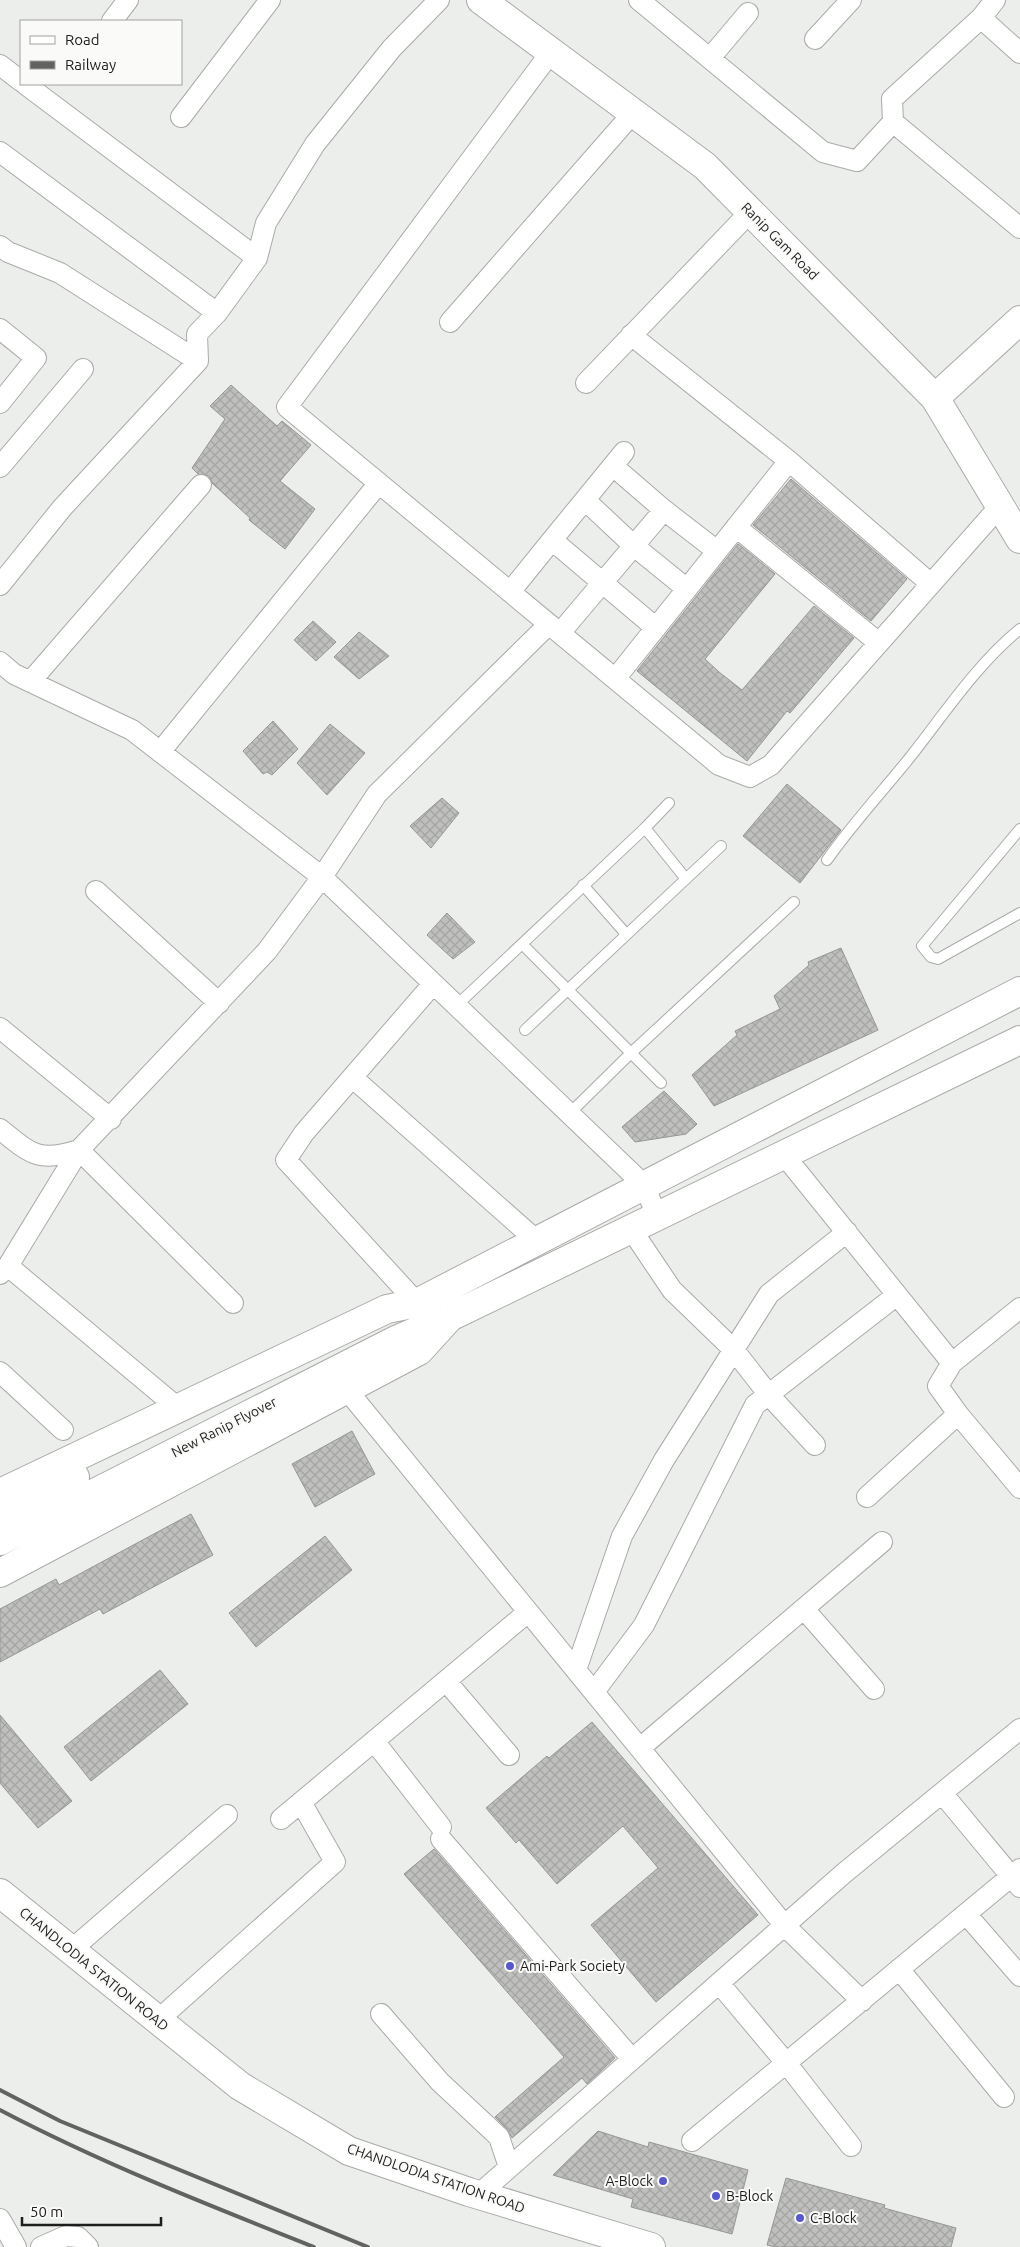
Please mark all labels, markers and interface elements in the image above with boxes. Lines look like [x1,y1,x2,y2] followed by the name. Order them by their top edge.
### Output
[20,20,182,85] legend
[65,31,100,48] text: Road
[65,56,116,73] text: Railway
[738,199,822,283] street label: Ranip Gam Road
[169,1393,280,1461] street label: New Ranip Flyover
[16,1904,172,2034] street label: CHANDLODIA STATION ROAD
[520,1958,625,1974] place label: Ami-Park Society
[504,1960,516,1972] marker: Ami-Park Society
[345,2140,527,2216] street label: CHANDLODIA STATION ROAD
[606,2173,653,2189] place label: A-Block
[657,2175,669,2187] marker: A-Block
[726,2188,773,2204] place label: B-Block
[710,2190,722,2202] marker: B-Block
[22,2194,161,2226] scale bar
[30,2203,63,2220] text: 50 m
[810,2210,857,2226] place label: C-Block
[794,2212,806,2224] marker: C-Block

